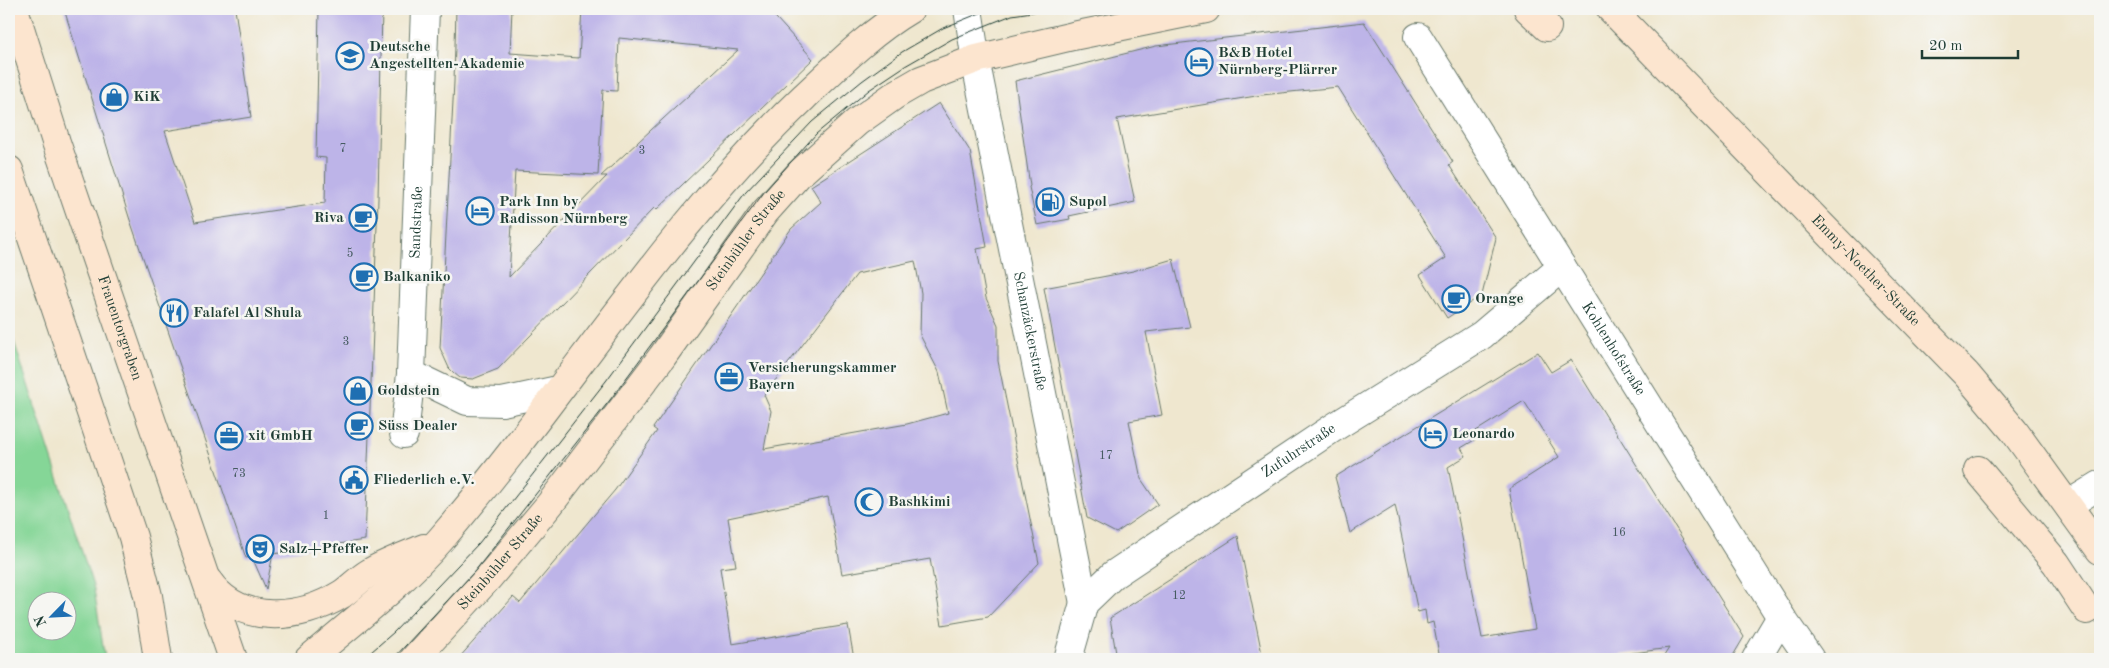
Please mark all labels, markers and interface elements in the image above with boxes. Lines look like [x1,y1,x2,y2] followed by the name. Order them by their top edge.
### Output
[1922,28,2018,60] scale bar
[1929,39,1963,54] text: 20 m
[369,40,525,72] place label: Deutsche Angestellten-Akademie
[335,41,365,71] school or university icon: Deutsche Angestellten-Akademie
[1218,46,1338,78] place label: B&B Hotel Nürnberg-Plärrer
[1184,47,1214,77] hotel icon: B&B Hotel Nürnberg-Plärrer
[99,82,129,112] shop icon: KiK
[133,90,161,105] place label: KiK
[340,143,346,155] house number: 7
[639,145,645,157] house number: 3
[408,186,426,259] street label: Sandstraße
[704,187,789,294] street label: Steinbühler Straße
[1035,187,1065,217] fuel station icon: Supol
[499,195,628,227] place label: Park Inn by Radisson Nürnberg
[1069,195,1107,210] place label: Supol
[465,196,495,226] hotel icon: Park Inn by Radisson Nürnberg
[348,203,378,233] cafe icon: Riva
[314,211,344,226] place label: Riva
[1808,212,1923,329] street label: Emmy-Noether-Straße
[347,247,354,260] house number: 5
[349,262,379,292] cafe icon: Balkaniko
[383,270,451,285] place label: Balkaniko
[1010,270,1049,392] street label: Schanzäckerstraße
[95,273,145,382] street label: Frauentorgraben
[1441,284,1471,314] cafe icon: Orange
[1475,292,1524,307] place label: Orange
[159,298,189,328] restaurant icon: Falafel Al Shula
[1579,300,1648,398] street label: Kohlenhofstraße
[193,306,302,321] place label: Falafel Al Shula
[343,336,349,348] house number: 3
[748,361,897,393] place label: Versicherungskammer Bayern
[714,362,744,392] office icon: Versicherungskammer Bayern
[343,376,373,406] shop icon: Goldstein
[377,384,440,399] place label: Goldstein
[344,411,374,441] cafe icon: Süss Dealer
[378,419,458,434] place label: Süss Dealer
[1418,419,1448,449] hotel icon: Leonardo
[214,421,244,451] office icon: xit GmbH
[1259,421,1338,481] street label: Zufuhrstraße
[1452,427,1515,442] place label: Leonardo
[248,429,313,444] place label: xit GmbH
[1099,450,1113,462] house number: 17
[339,465,369,495] public building icon: Fliederlich e.V.
[232,468,246,480] house number: 73
[373,473,475,488] place label: Fliederlich e.V.
[854,487,884,517] mosque icon: Bashkimi
[888,495,950,510] place label: Bashkimi
[323,510,329,522] house number: 1
[455,511,546,613] street label: Steinbühler Straße
[1612,527,1626,539] house number: 16
[245,534,275,564] theatre icon: Salz+Pfeffer
[279,542,369,557] place label: Salz+Pfeffer
[28,590,78,640] north arrow
[1172,590,1186,602] house number: 12
[32,613,50,629] text: N

